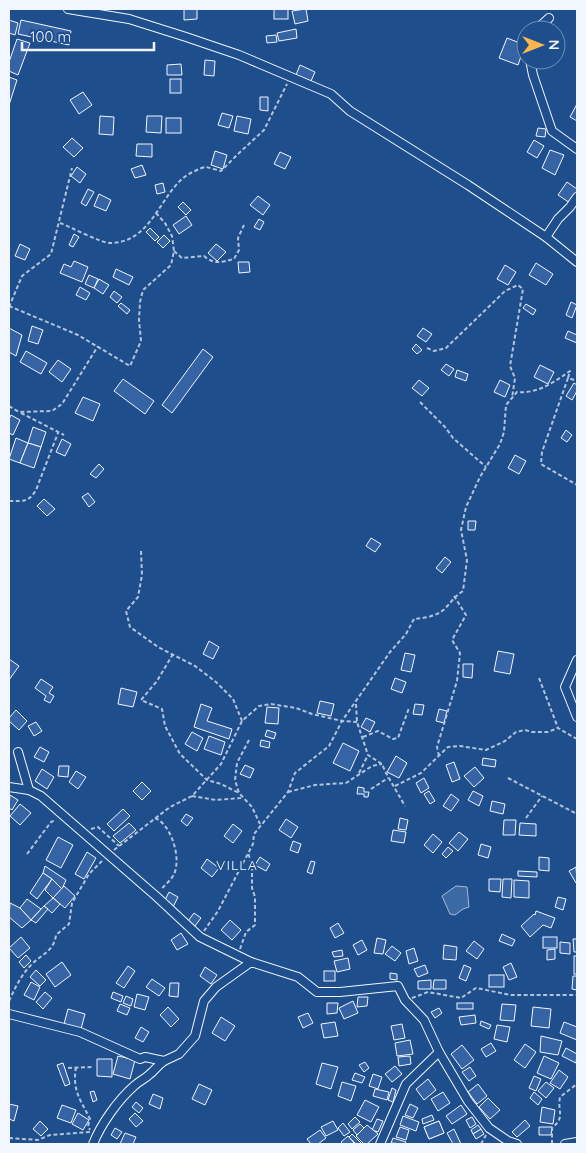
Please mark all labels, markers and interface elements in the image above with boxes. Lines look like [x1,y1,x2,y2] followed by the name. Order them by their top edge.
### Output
[22,20,155,52] scale bar
[516,20,566,70] north arrow
[30,27,71,46] text: 100 m
[545,40,563,50] text: N
[216,856,258,874] district label: VILLA

